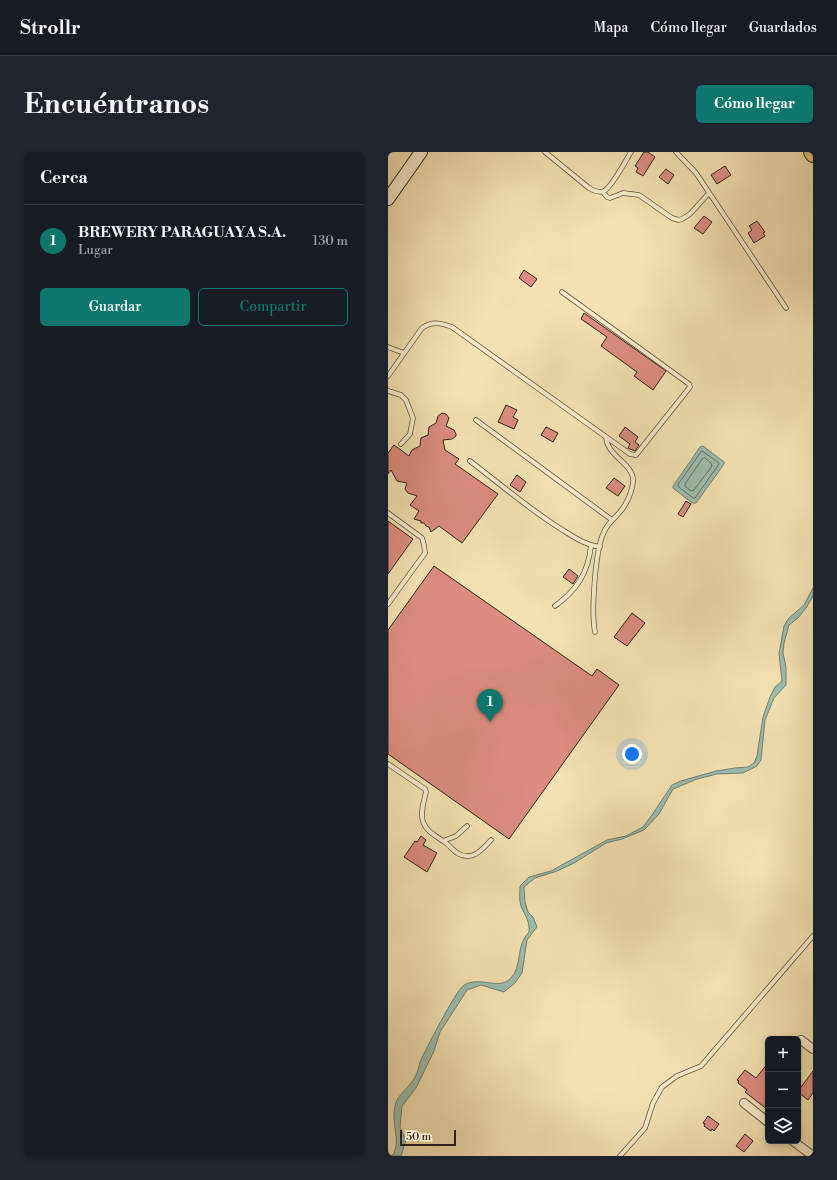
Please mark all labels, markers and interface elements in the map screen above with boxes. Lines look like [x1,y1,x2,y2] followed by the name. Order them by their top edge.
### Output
[20,16,81,40] text: Strollr
[594,19,628,37] text: Mapa
[650,19,727,37] text: Cómo llegar
[749,19,817,37] text: Guardados
[696,85,813,123] button: Cómo llegar
[24,87,209,122] text: Encuéntranos
[40,167,88,189] text: Cerca
[78,223,286,242] text: BREWERY PARAGUAYA S.A.
[50,233,56,249] text: 1
[313,233,348,249] text: 130 m
[78,242,113,258] text: Lugar
[40,288,190,326] button: Guardar
[198,288,348,326] button: Compartir
[477,689,503,722] pin: 1
[622,744,642,764] your location
[765,1036,801,1144] map controls
[765,1036,801,1072] button: +
[765,1072,801,1108] button: −
[765,1108,801,1144] button: layers
[400,1128,456,1147] scale bar
[406,1130,431,1144] text: 50 m

